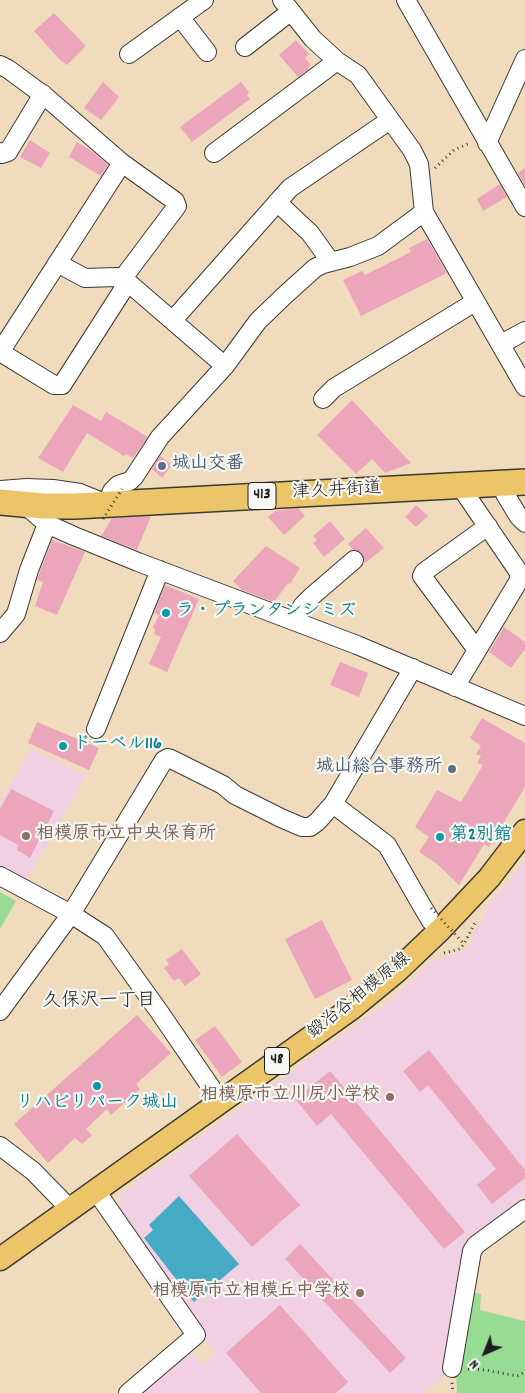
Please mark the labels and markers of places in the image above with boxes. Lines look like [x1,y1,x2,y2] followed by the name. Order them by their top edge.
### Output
[172,455,244,477] place label: 城山交番
[156,460,168,472] marker: 城山交番
[176,602,356,624] place label: ラ・プランタンシミズ
[160,607,172,619] marker: ラ・プランタンシミズ
[73,735,162,757] place label: ドーベル116
[57,740,69,752] marker: ドーベル116
[316,758,442,780] place label: 城山総合事務所
[446,763,458,775] marker: 城山総合事務所
[36,825,216,847] place label: 相模原市立中央保育所
[450,826,512,848] place label: 第2別館
[20,830,32,842] marker: 相模原市立中央保育所
[434,831,446,843] marker: 第2別館
[91,1080,103,1092] marker: リハビリパーク城山
[200,1086,380,1108] place label: 相模原市立川尻小学校
[384,1091,396,1103] marker: 相模原市立川尻小学校
[16,1094,178,1116] place label: リハビリパーク城山
[152,1282,350,1304] place label: 相模原市立相模丘中学校
[354,1287,366,1299] marker: 相模原市立相模丘中学校

